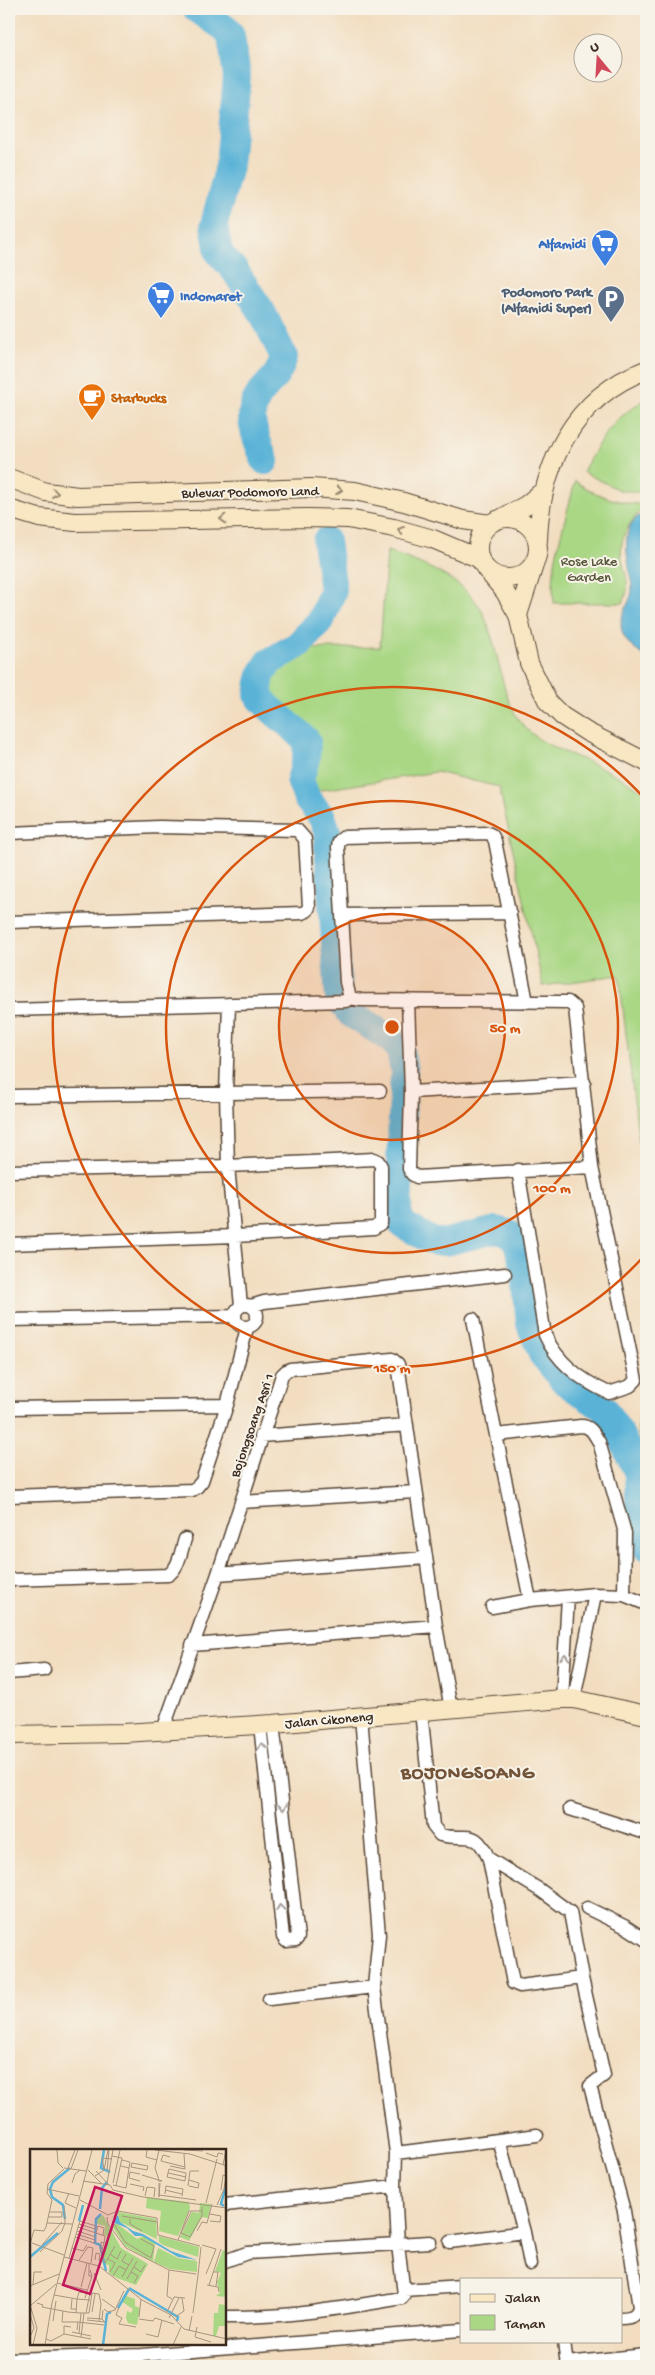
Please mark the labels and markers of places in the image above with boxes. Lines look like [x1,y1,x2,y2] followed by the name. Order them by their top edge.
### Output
[590,228,620,267] supermarket icon: Alfamidi
[537,237,586,254] place label: Alfamidi
[146,280,176,319] supermarket icon: Indomaret
[596,284,626,323] parking icon: Podomoro Park (Alfamidi Super)
[501,285,594,318] place label: Podomoro Park (Alfamidi Super)
[180,289,242,306] place label: Indomaret
[77,382,107,421] cafe icon: Starbucks
[111,391,167,408] place label: Starbucks
[383,1018,401,1036] centre of rings

